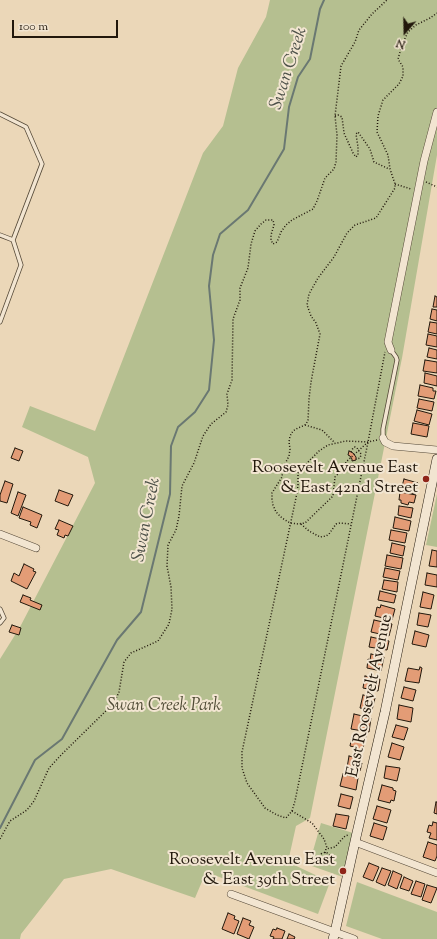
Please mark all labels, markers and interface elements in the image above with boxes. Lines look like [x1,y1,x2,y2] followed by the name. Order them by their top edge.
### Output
[14,12,120,38] scale bar
[385,12,425,52] north arrow
[19,18,48,36] text: 100 m
[267,25,313,113] water label: Swan Creek
[394,34,408,52] text: N
[252,459,418,499] place label: Roosevelt Avenue East & East 42nd Street
[421,474,431,484] marker: Roosevelt Avenue East & East 42nd Street
[129,476,167,564] water label: Swan Creek
[344,613,398,779] street label: East Roosevelt Avenue
[107,697,221,717] park label: Swan Creek Park
[169,851,335,891] place label: Roosevelt Avenue East & East 39th Street
[338,866,348,876] marker: Roosevelt Avenue East & East 39th Street

